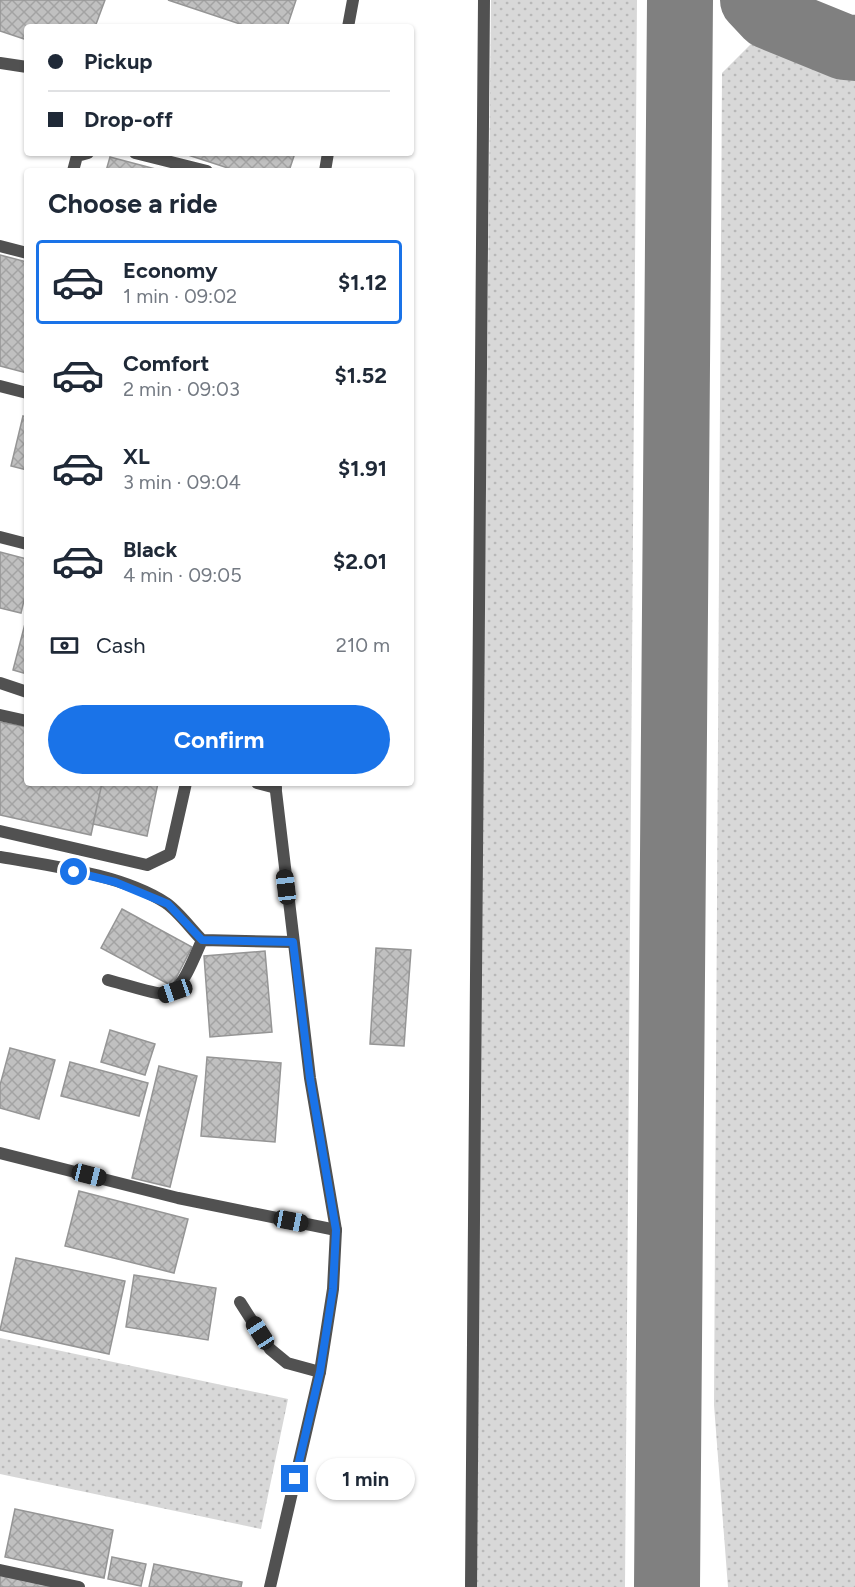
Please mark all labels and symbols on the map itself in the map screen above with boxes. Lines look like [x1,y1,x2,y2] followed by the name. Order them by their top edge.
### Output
[60,858,87,885] route start
[275,868,297,906] car
[155,977,195,1005] car
[69,1162,109,1188] car
[272,1209,310,1233] car
[243,1313,277,1353] car
[316,1458,415,1500] callout: 1 min
[281,1465,308,1492] route end

